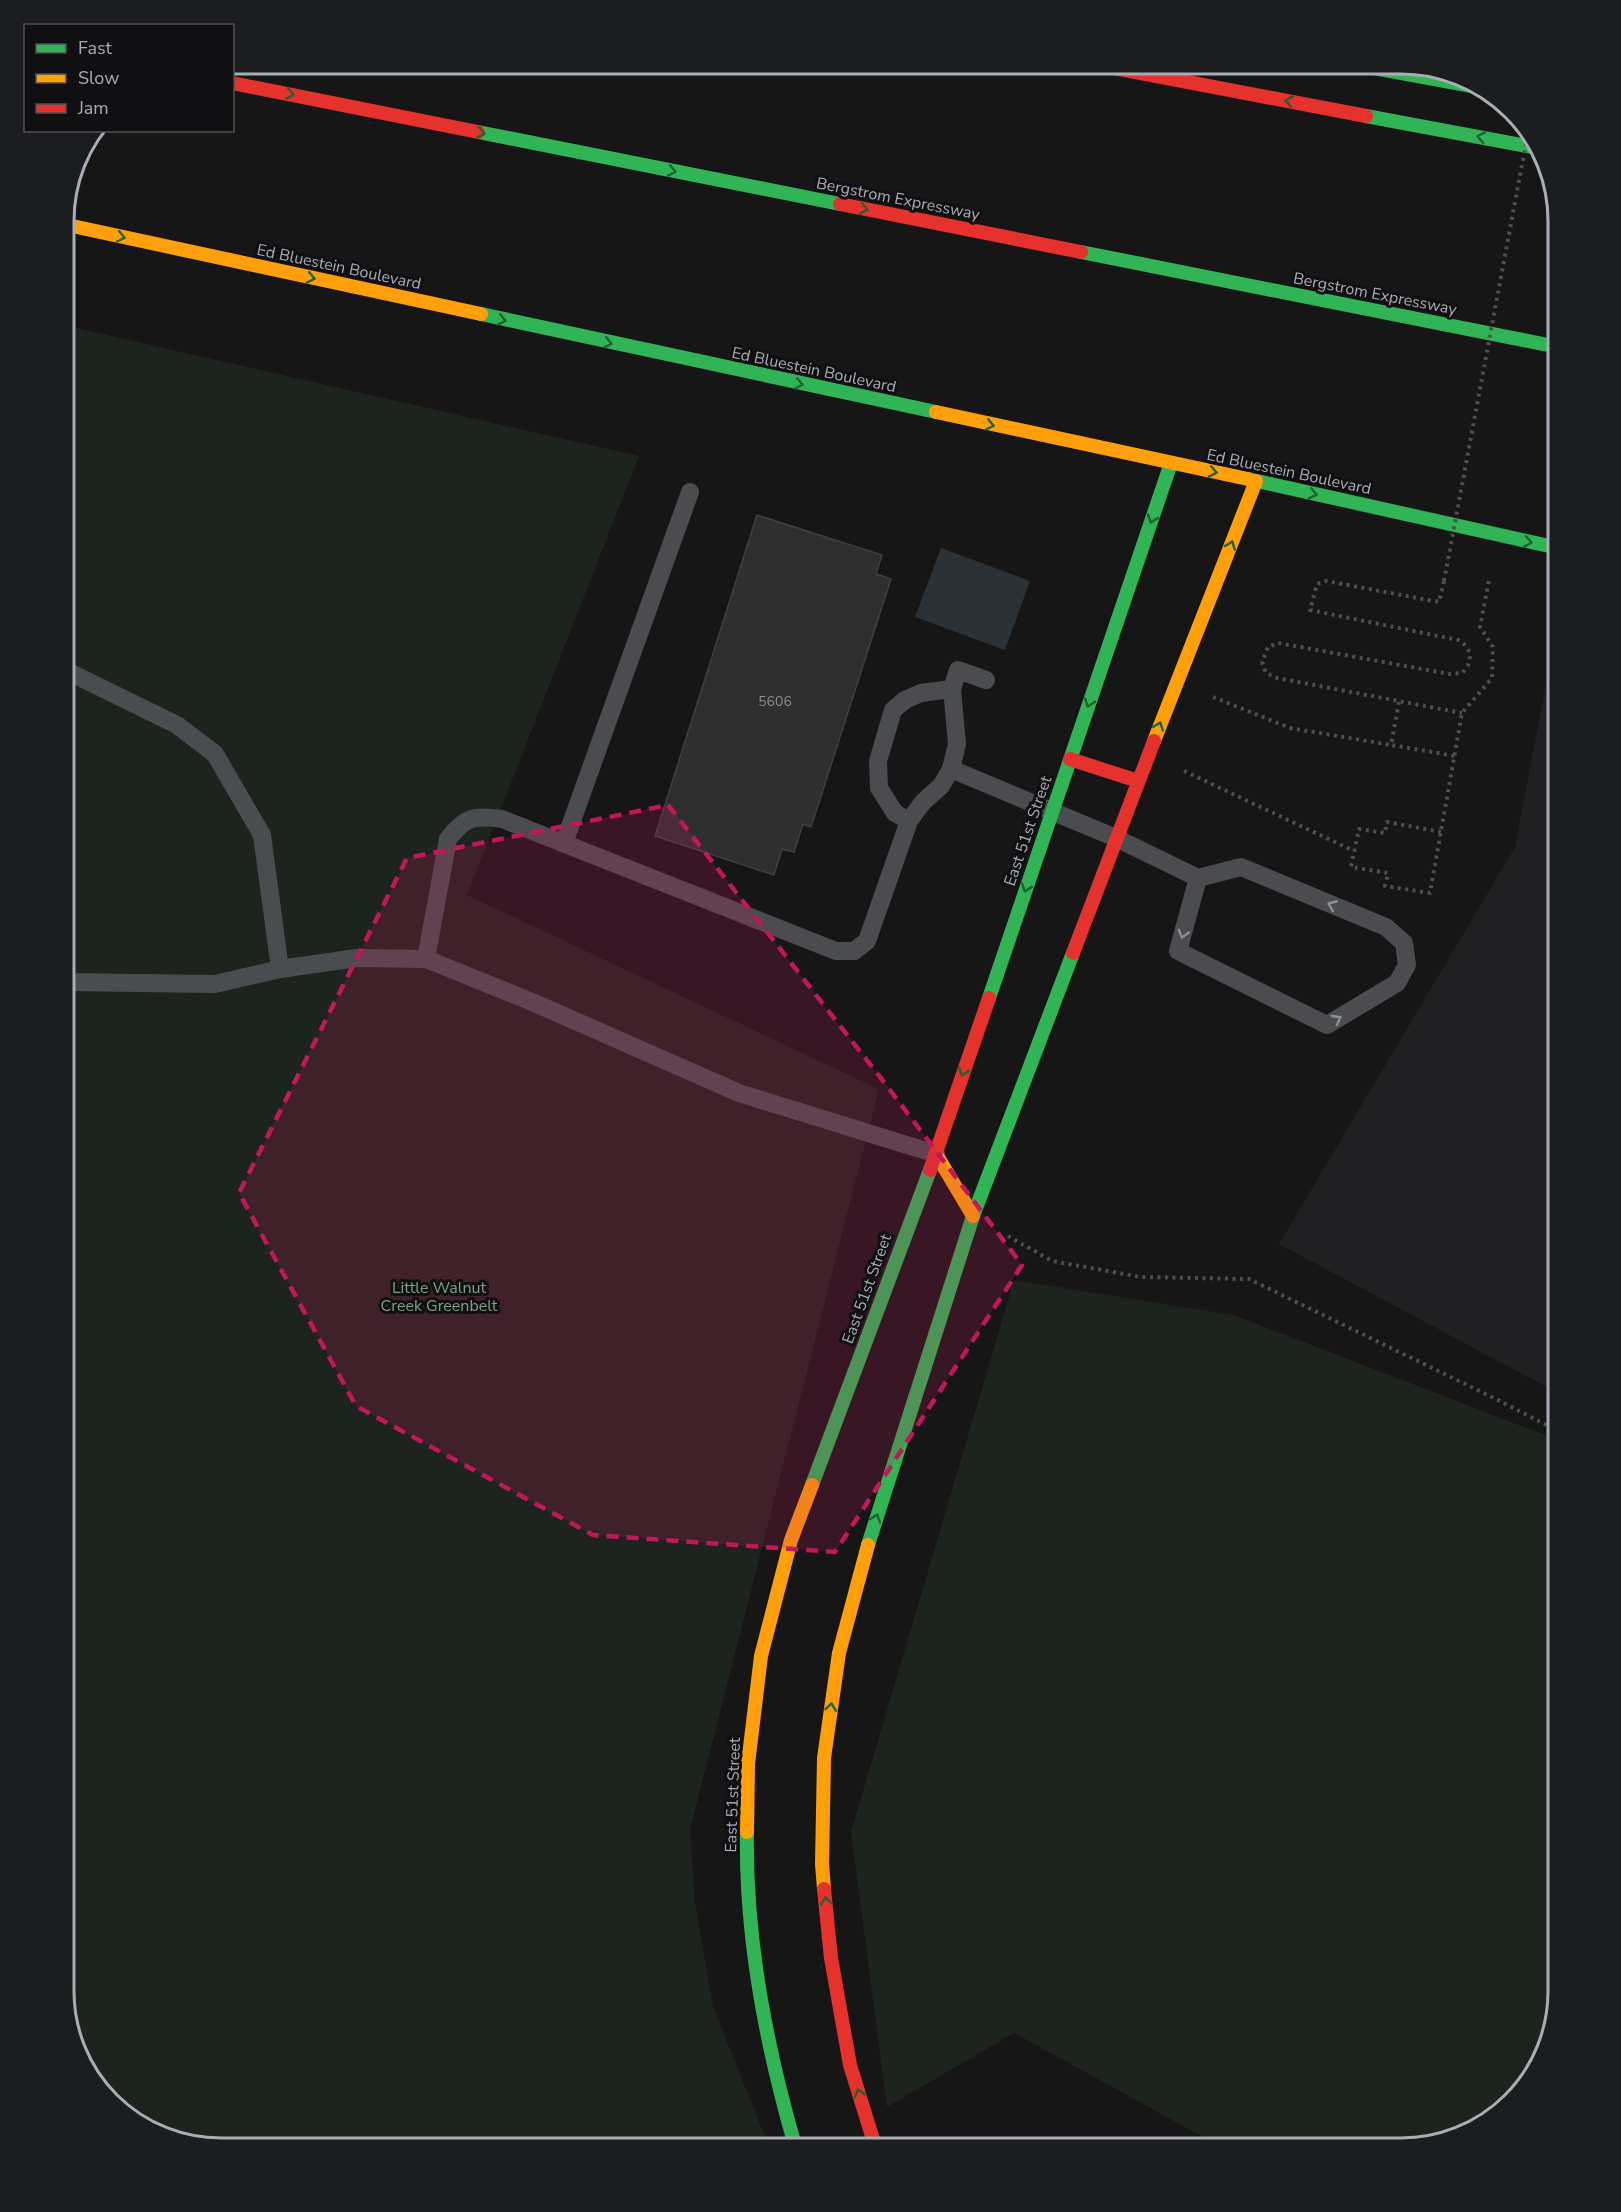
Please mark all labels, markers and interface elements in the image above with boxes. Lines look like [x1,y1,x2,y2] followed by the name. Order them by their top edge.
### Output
[24,24,234,132] legend
[78,36,113,60] text: Fast
[78,66,119,90] text: Slow
[285,87,295,100] one-way arrow
[1284,95,1294,108] one-way arrow
[77,96,109,120] text: Jam
[476,126,486,139] one-way arrow
[1476,131,1486,144] one-way arrow
[667,164,677,177] one-way arrow
[814,172,982,226] street label: Bergstrom Expressway
[858,202,868,215] one-way arrow
[115,229,125,242] one-way arrow
[255,239,423,295] street label: Ed Bluestein Boulevard
[1291,267,1459,321] street label: Bergstrom Expressway
[306,271,316,284] one-way arrow
[496,312,506,325] one-way arrow
[603,336,613,349] one-way arrow
[730,342,898,398] street label: Ed Bluestein Boulevard
[794,376,804,389] one-way arrow
[985,417,995,430] one-way arrow
[1205,444,1373,500] street label: Ed Bluestein Boulevard
[1208,465,1218,478] one-way arrow
[1307,486,1317,499] one-way arrow
[1147,513,1160,524] one-way arrow
[1522,535,1532,548] one-way arrow
[1223,540,1236,550] one-way arrow
[758,692,792,711] house number: 5606
[1084,697,1096,708] one-way arrow
[1151,721,1164,732] one-way arrow
[999,773,1057,889] street label: East 51st Street
[1021,882,1034,893] one-way arrow
[1328,900,1339,912] one-way arrow
[1177,929,1190,939] one-way arrow
[1331,1015,1341,1026] one-way arrow
[958,1067,971,1077] one-way arrow
[837,1231,897,1347] street label: East 51st Street
[381,1277,498,1317] park label: Little Walnut Creek Greenbelt
[869,1513,882,1524] one-way arrow
[825,1702,837,1712] one-way arrow
[720,1737,746,1853] street label: East 51st Street
[820,1897,833,1906] one-way arrow
[854,2088,866,2099] one-way arrow

